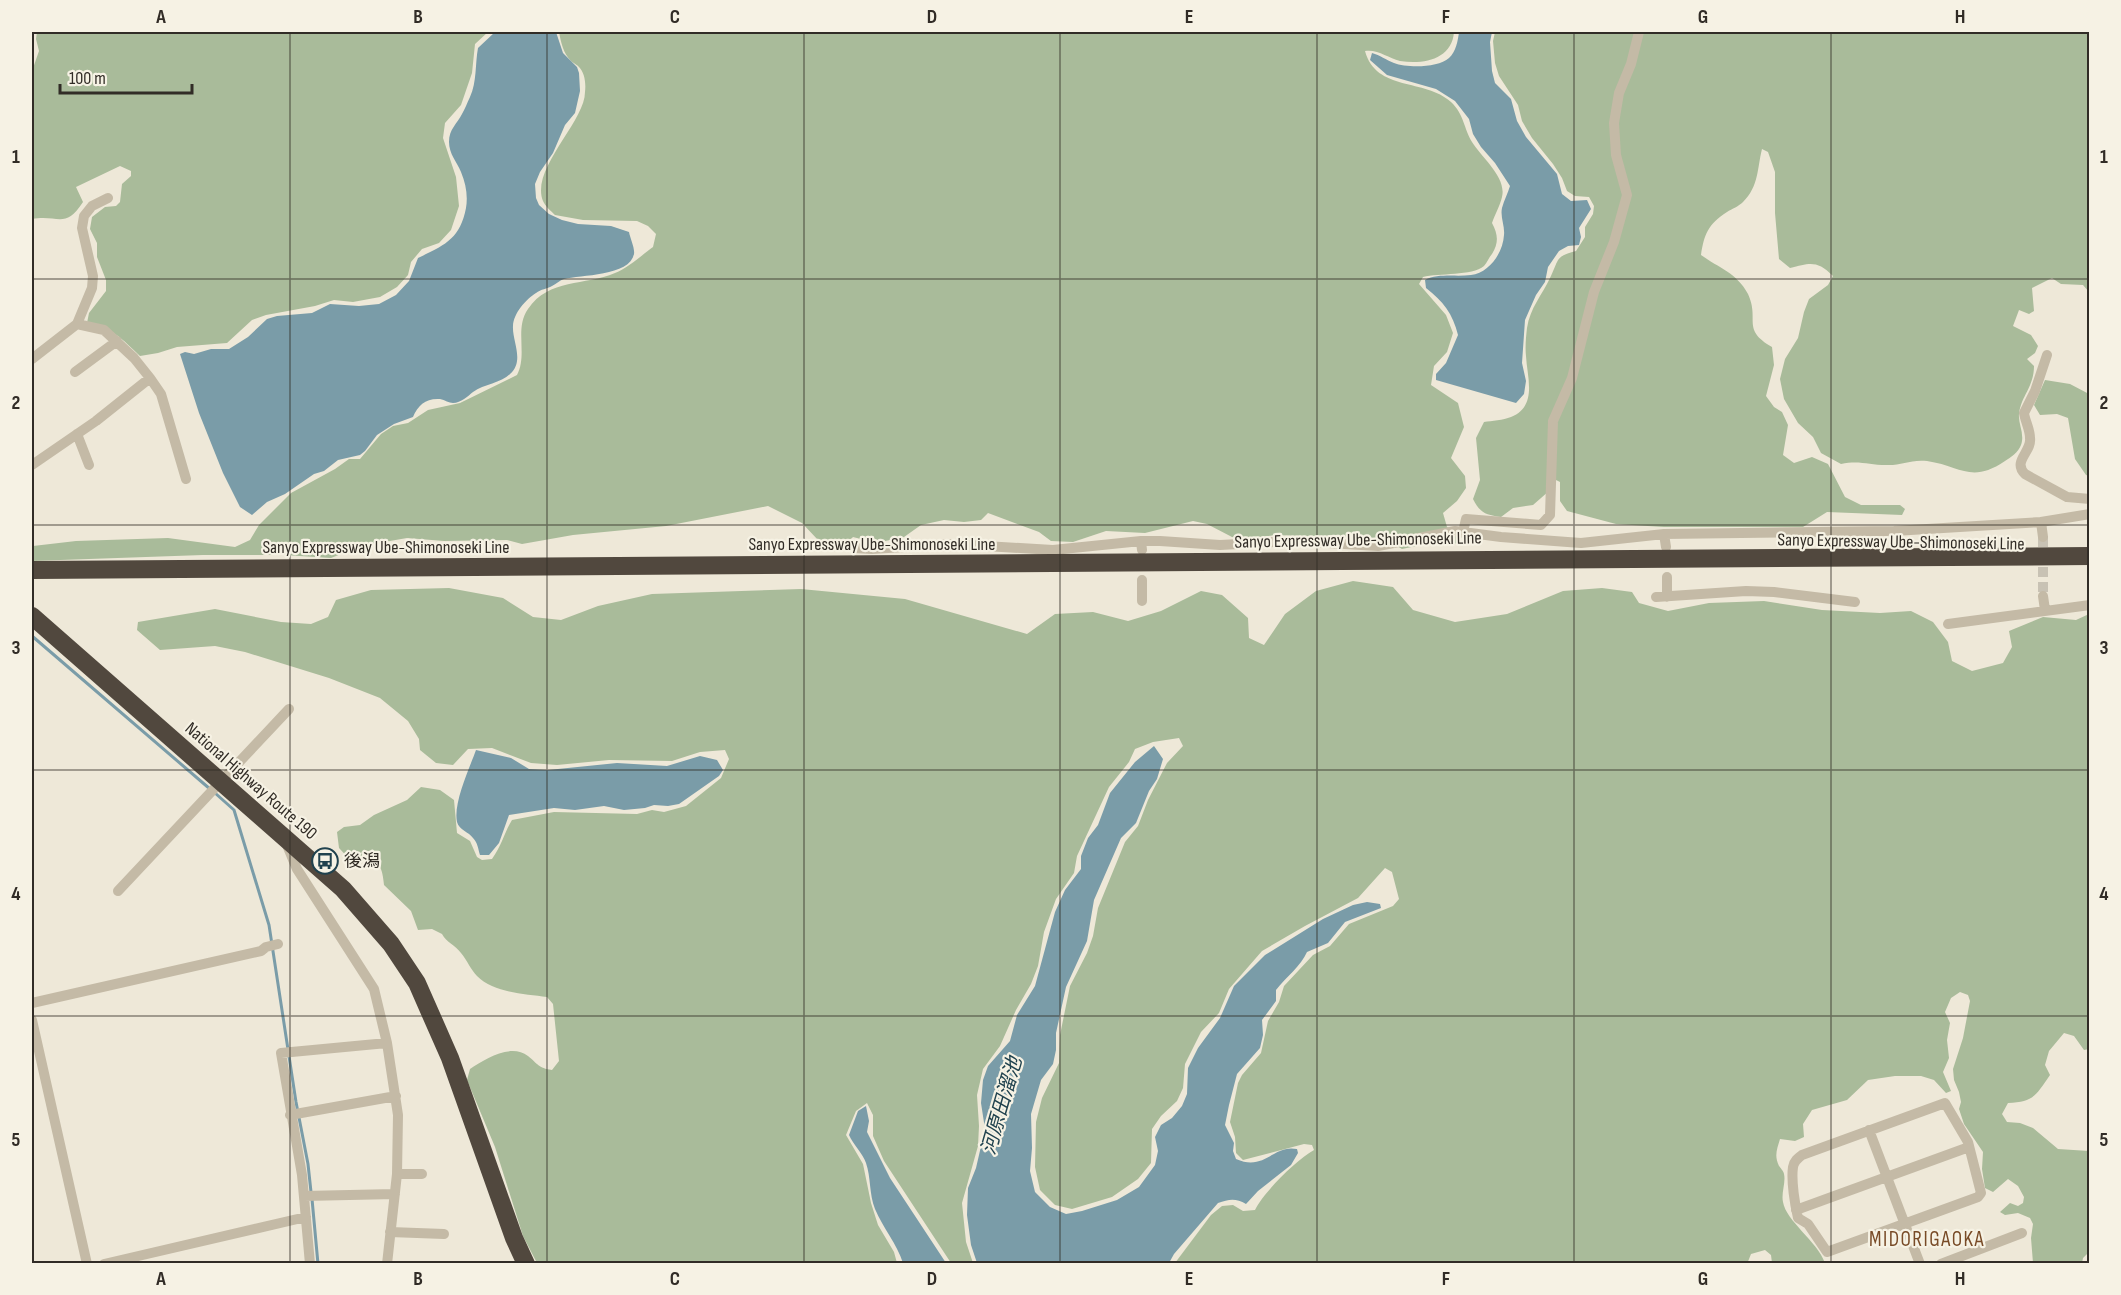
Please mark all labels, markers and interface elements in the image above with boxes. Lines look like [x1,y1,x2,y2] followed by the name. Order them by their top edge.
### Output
[155,5,166,29] text: A
[413,5,423,29] text: B
[670,5,680,29] text: C
[927,5,937,29] text: D
[1185,5,1193,29] text: E
[1442,5,1450,29] text: F
[1698,5,1708,29] text: G
[1955,5,1965,29] text: H
[60,57,192,95] scale bar
[69,68,106,89] text: 100 m
[12,145,20,169] text: 1
[2100,145,2108,169] text: 1
[12,391,20,415] text: 2
[2100,391,2108,415] text: 2
[1234,527,1482,553] street label: Sanyo Expressway Ube-Shimonoseki Line
[1777,529,2025,555] street label: Sanyo Expressway Ube-Shimonoseki Line
[748,534,996,555] street label: Sanyo Expressway Ube-Shimonoseki Line
[262,537,510,558] street label: Sanyo Expressway Ube-Shimonoseki Line
[12,636,21,660] text: 3
[2100,636,2109,660] text: 3
[181,718,321,844] street label: National Highway Route 190
[310,846,340,876] bus stop icon: 後潟
[344,851,380,872] place label: 後潟
[11,882,21,906] text: 4
[2099,882,2109,906] text: 4
[977,1053,1028,1157] water label: 河原田溜池
[12,1128,21,1152] text: 5
[2100,1128,2109,1152] text: 5
[1869,1227,1985,1252] district label: MIDORIGAOKA
[155,1267,166,1291] text: A
[413,1267,423,1291] text: B
[670,1267,680,1291] text: C
[927,1267,937,1291] text: D
[1185,1267,1193,1291] text: E
[1442,1267,1450,1291] text: F
[1698,1267,1708,1291] text: G
[1955,1267,1965,1291] text: H

